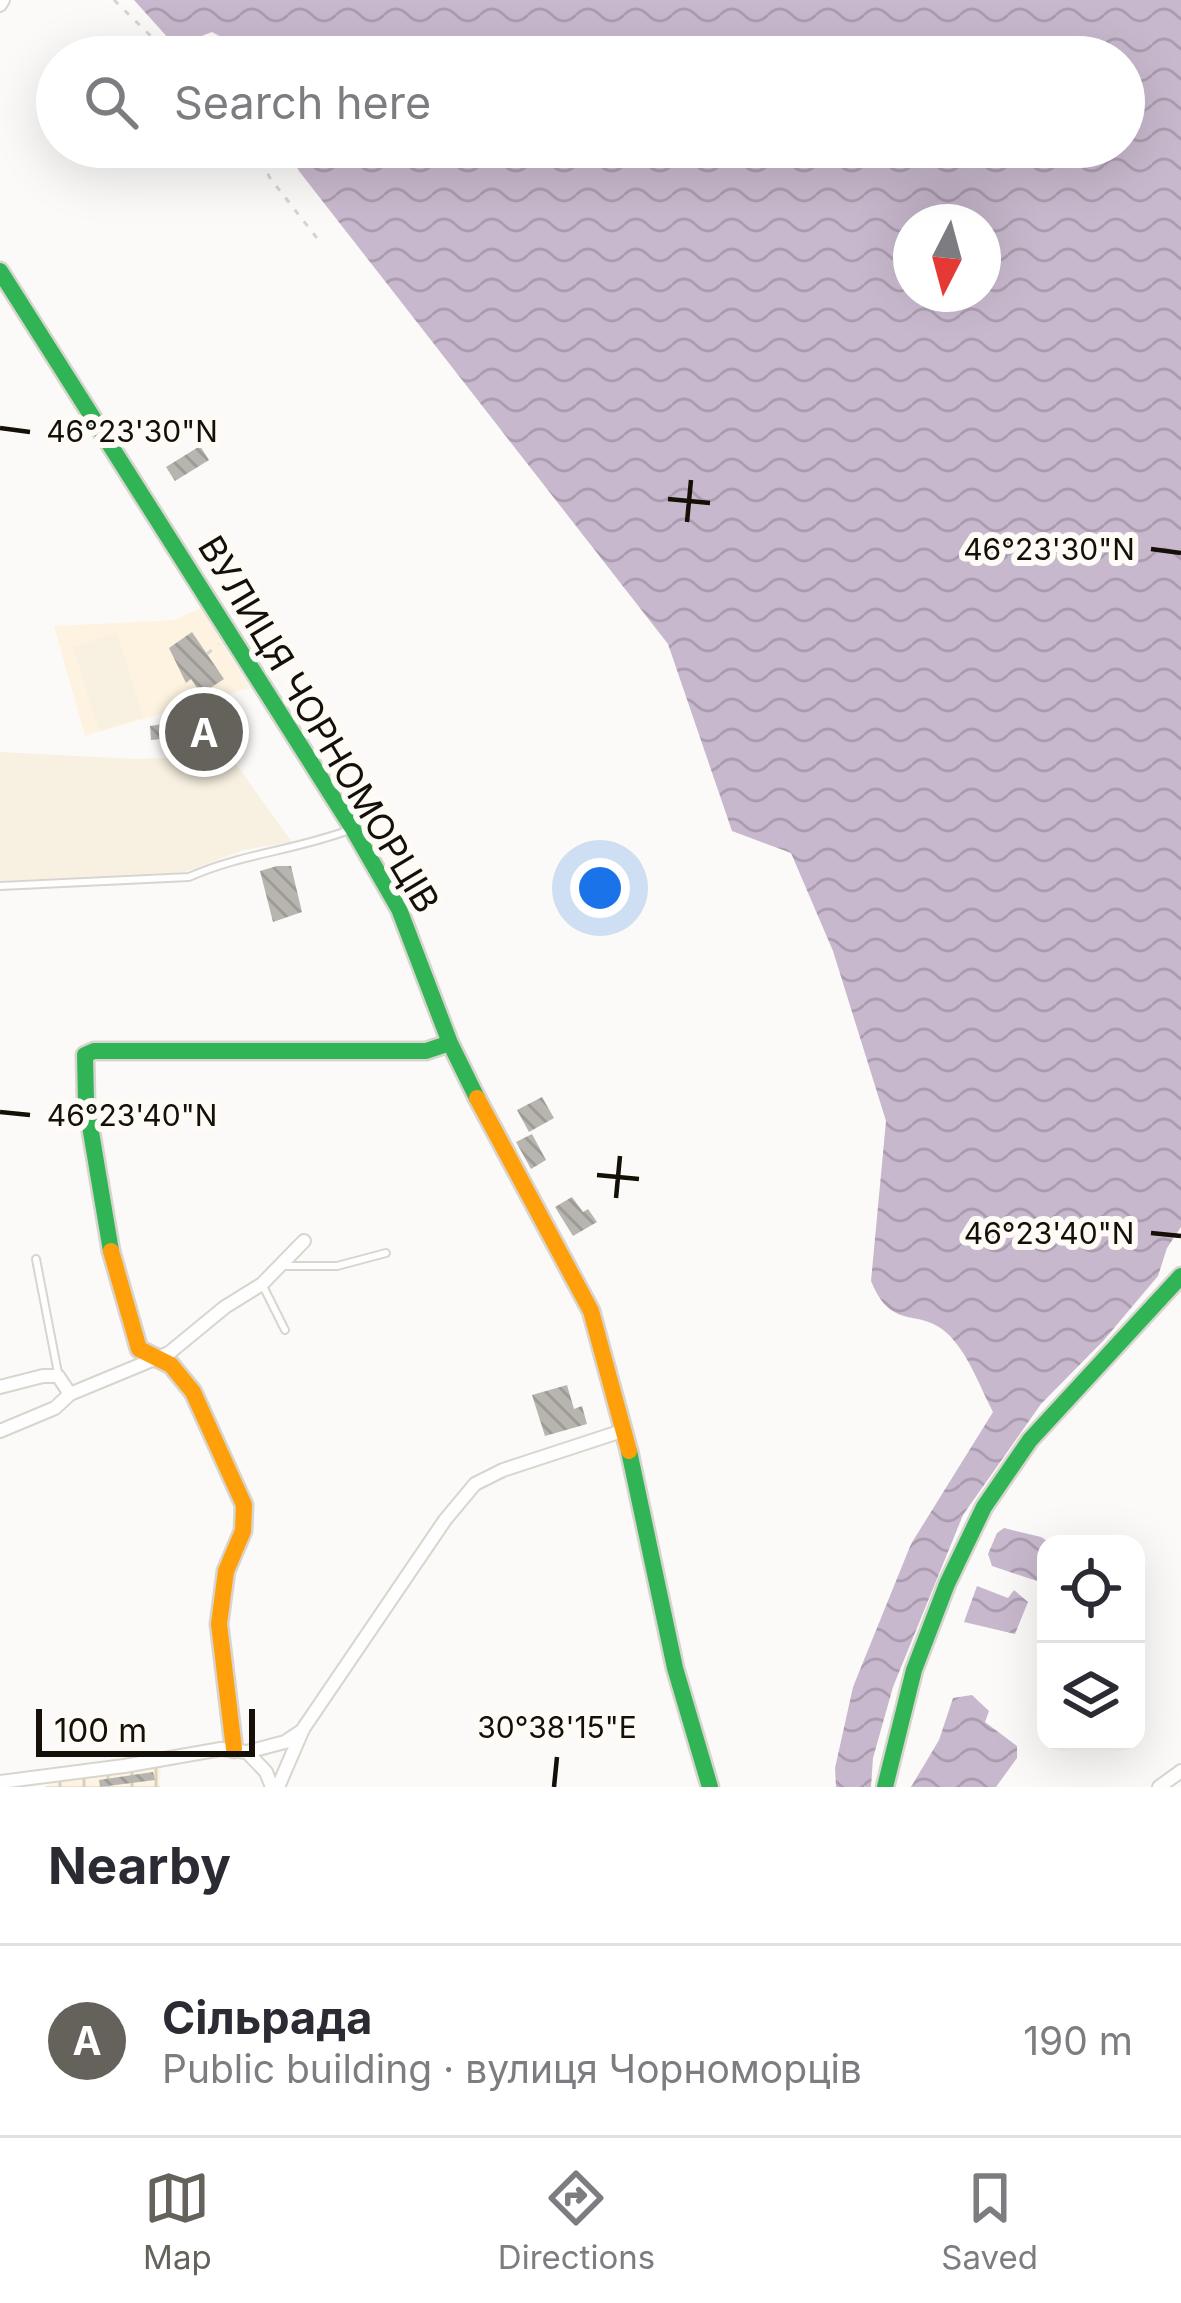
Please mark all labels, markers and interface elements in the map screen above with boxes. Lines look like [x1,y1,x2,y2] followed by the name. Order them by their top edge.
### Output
[36,36,1145,168] search box
[78,69,144,135] icon: search
[174,75,431,130] text: Search here
[893,204,1001,312] north arrow
[46,413,218,449] text: 46°23'30"N
[189,528,449,920] street label: ВУЛИЦЯ ЧОРНОМОРЦІВ
[963,531,1135,567] text: 46°23'30"N
[165,687,243,777] pin: A
[570,858,630,918] your location
[47,1097,217,1133] text: 46°23'40"N
[964,1215,1134,1251] text: 46°23'40"N
[1037,1535,1145,1751] map controls
[1037,1535,1145,1643] button: locate
[1037,1643,1145,1751] button: layers
[36,1703,255,1756] scale bar
[477,1709,637,1745] text: 30°38'15"E
[54,1710,147,1750] text: 100 m
[48,1835,231,1896] text: Nearby
[162,1990,372,2045] text: Сільрада
[72,2017,102,2064] text: A
[1023,2017,1133,2064] text: 190 m
[162,2045,862,2092] text: Public building · вулиця Чорноморців
[143,2165,212,2277] tab: Map
[498,2165,655,2277] tab: Directions
[941,2165,1038,2277] tab: Saved

